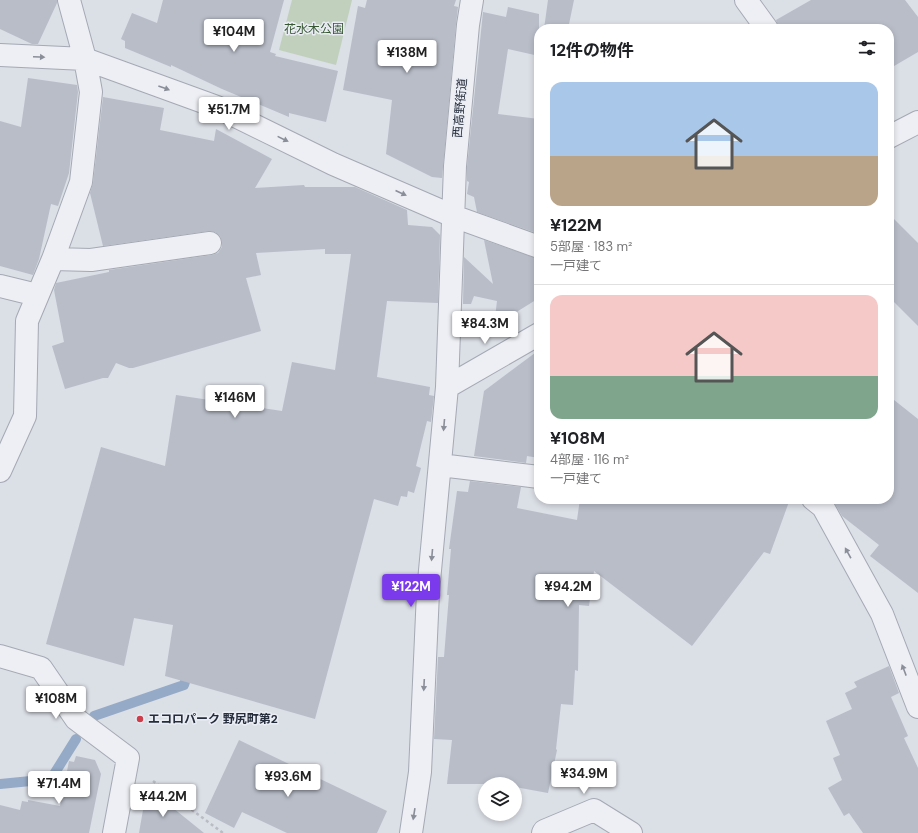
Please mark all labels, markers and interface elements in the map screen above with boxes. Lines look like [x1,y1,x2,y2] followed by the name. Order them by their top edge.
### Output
[206,19,262,53] pin: ¥104M
[284,21,344,37] park label: 花水木公園
[213,23,255,40] text: ¥104M
[856,37,878,59] icon: filters
[550,39,634,61] text: 12件の物件
[379,40,435,74] pin: ¥138M
[387,44,427,61] text: ¥138M
[33,54,46,60] one-way arrow
[449,77,471,139] street label: 西高野街道
[158,85,170,91] one-way arrow
[196,97,262,131] pin: ¥51.7M
[208,101,250,118] text: ¥51.7M
[678,108,750,180] icon: home
[277,136,289,142] one-way arrow
[396,191,408,197] one-way arrow
[550,214,602,236] text: ¥122M
[550,238,632,255] text: 5部屋 · 183 m²
[550,257,602,274] text: 一戸建て
[452,311,518,345] pin: ¥84.3M
[461,315,509,332] text: ¥84.3M
[678,321,750,393] icon: home
[207,385,263,419] pin: ¥146M
[214,389,256,406] text: ¥146M
[441,419,447,431] one-way arrow
[550,427,605,449] text: ¥108M
[550,451,629,468] text: 4部屋 · 116 m²
[550,470,602,487] text: 一戸建て
[845,547,852,559] one-way arrow
[428,549,435,561] one-way arrow
[383,574,439,608] pin: ¥122M
[535,574,601,608] pin: ¥94.2M
[391,578,431,595] text: ¥122M
[544,578,592,595] text: ¥94.2M
[900,664,906,676] one-way arrow
[421,679,428,691] one-way arrow
[28,686,84,720] pin: ¥108M
[35,690,77,707] text: ¥108M
[148,711,278,727] place label: エコロパーク 野尻町第2
[135,714,145,724] marker: エコロパーク 野尻町第2
[551,761,617,795] pin: ¥34.9M
[255,764,321,798] pin: ¥93.6M
[560,765,608,782] text: ¥34.9M
[264,768,312,785] text: ¥93.6M
[26,771,92,805] pin: ¥71.4M
[37,775,81,792] text: ¥71.4M
[478,777,522,821] map controls
[478,777,522,821] button: layers
[130,784,196,818] pin: ¥44.2M
[139,788,187,805] text: ¥44.2M
[411,808,417,820] one-way arrow

